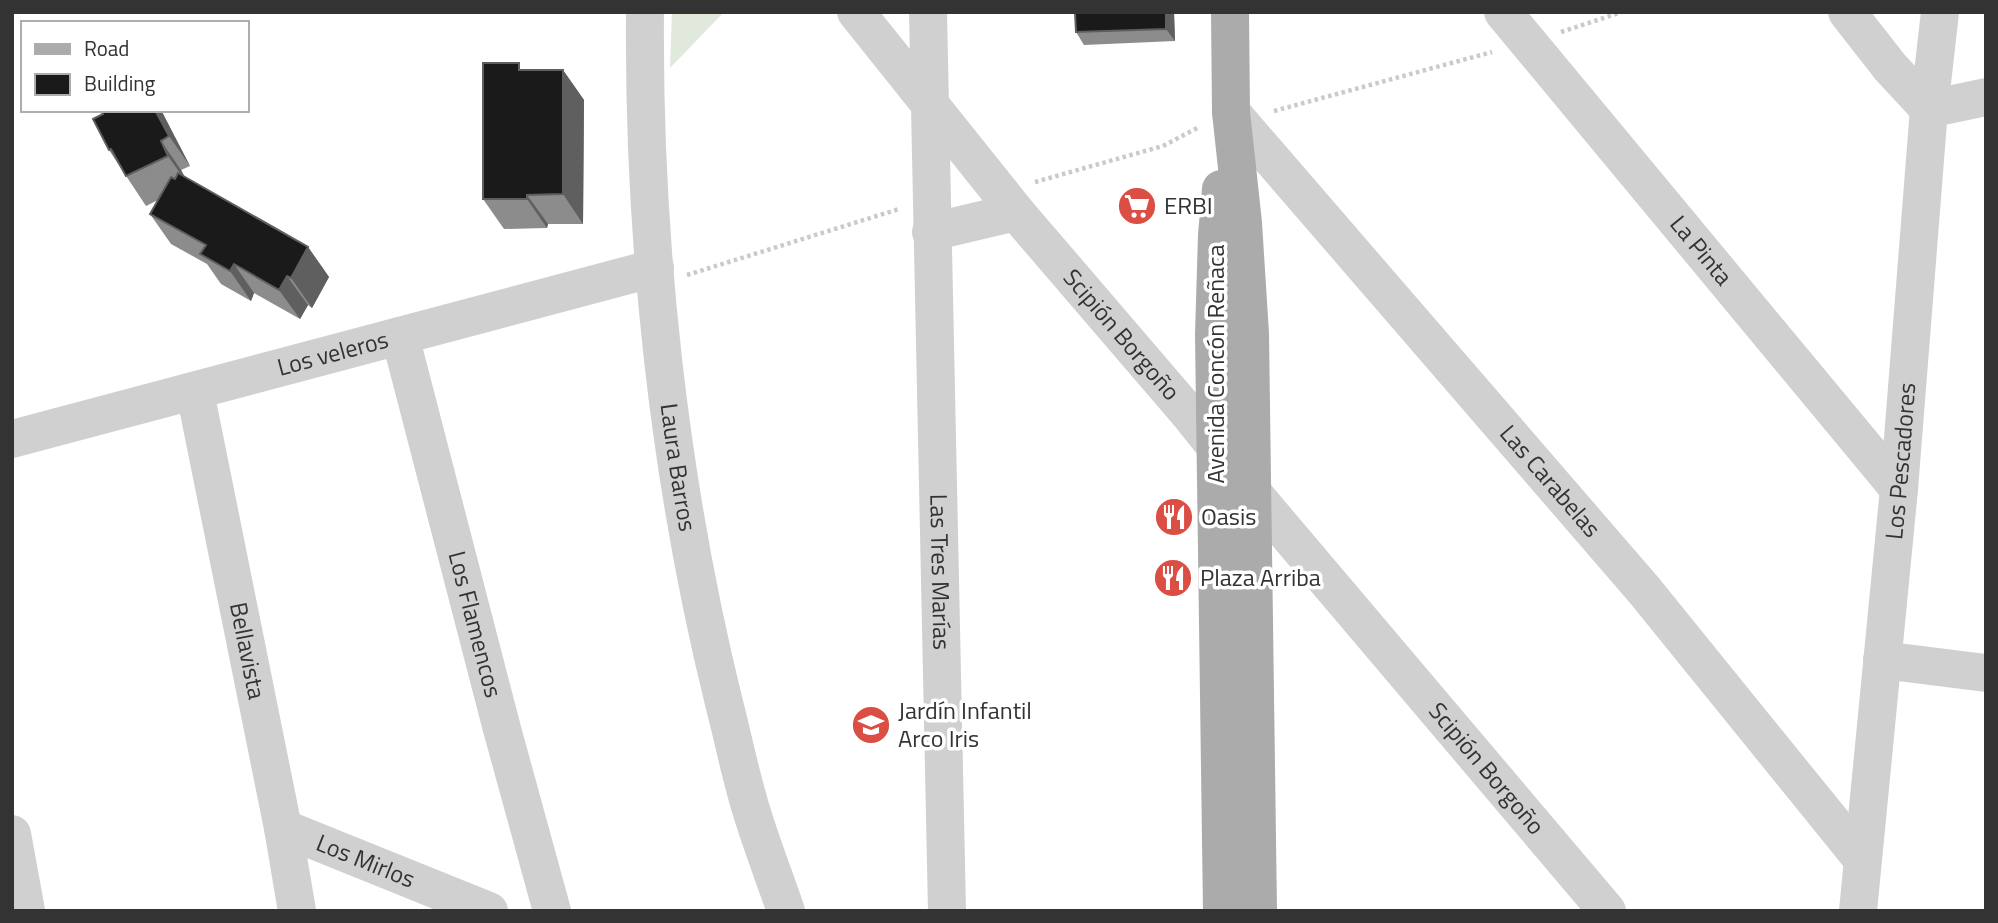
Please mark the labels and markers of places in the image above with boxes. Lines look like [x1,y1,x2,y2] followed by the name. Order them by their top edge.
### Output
[1116,185,1158,227] supermarket icon: ERBI
[1164,187,1213,223] place label: ERBI
[1153,496,1195,538] restaurant icon: Oasis
[1201,498,1256,534] place label: Oasis
[1152,557,1194,599] restaurant icon: Plaza Arriba
[1200,559,1321,595] place label: Plaza Arriba
[898,692,1032,756] place label: Jardín Infantil Arco Iris
[850,704,892,746] school or university icon: Jardín Infantil Arco Iris

